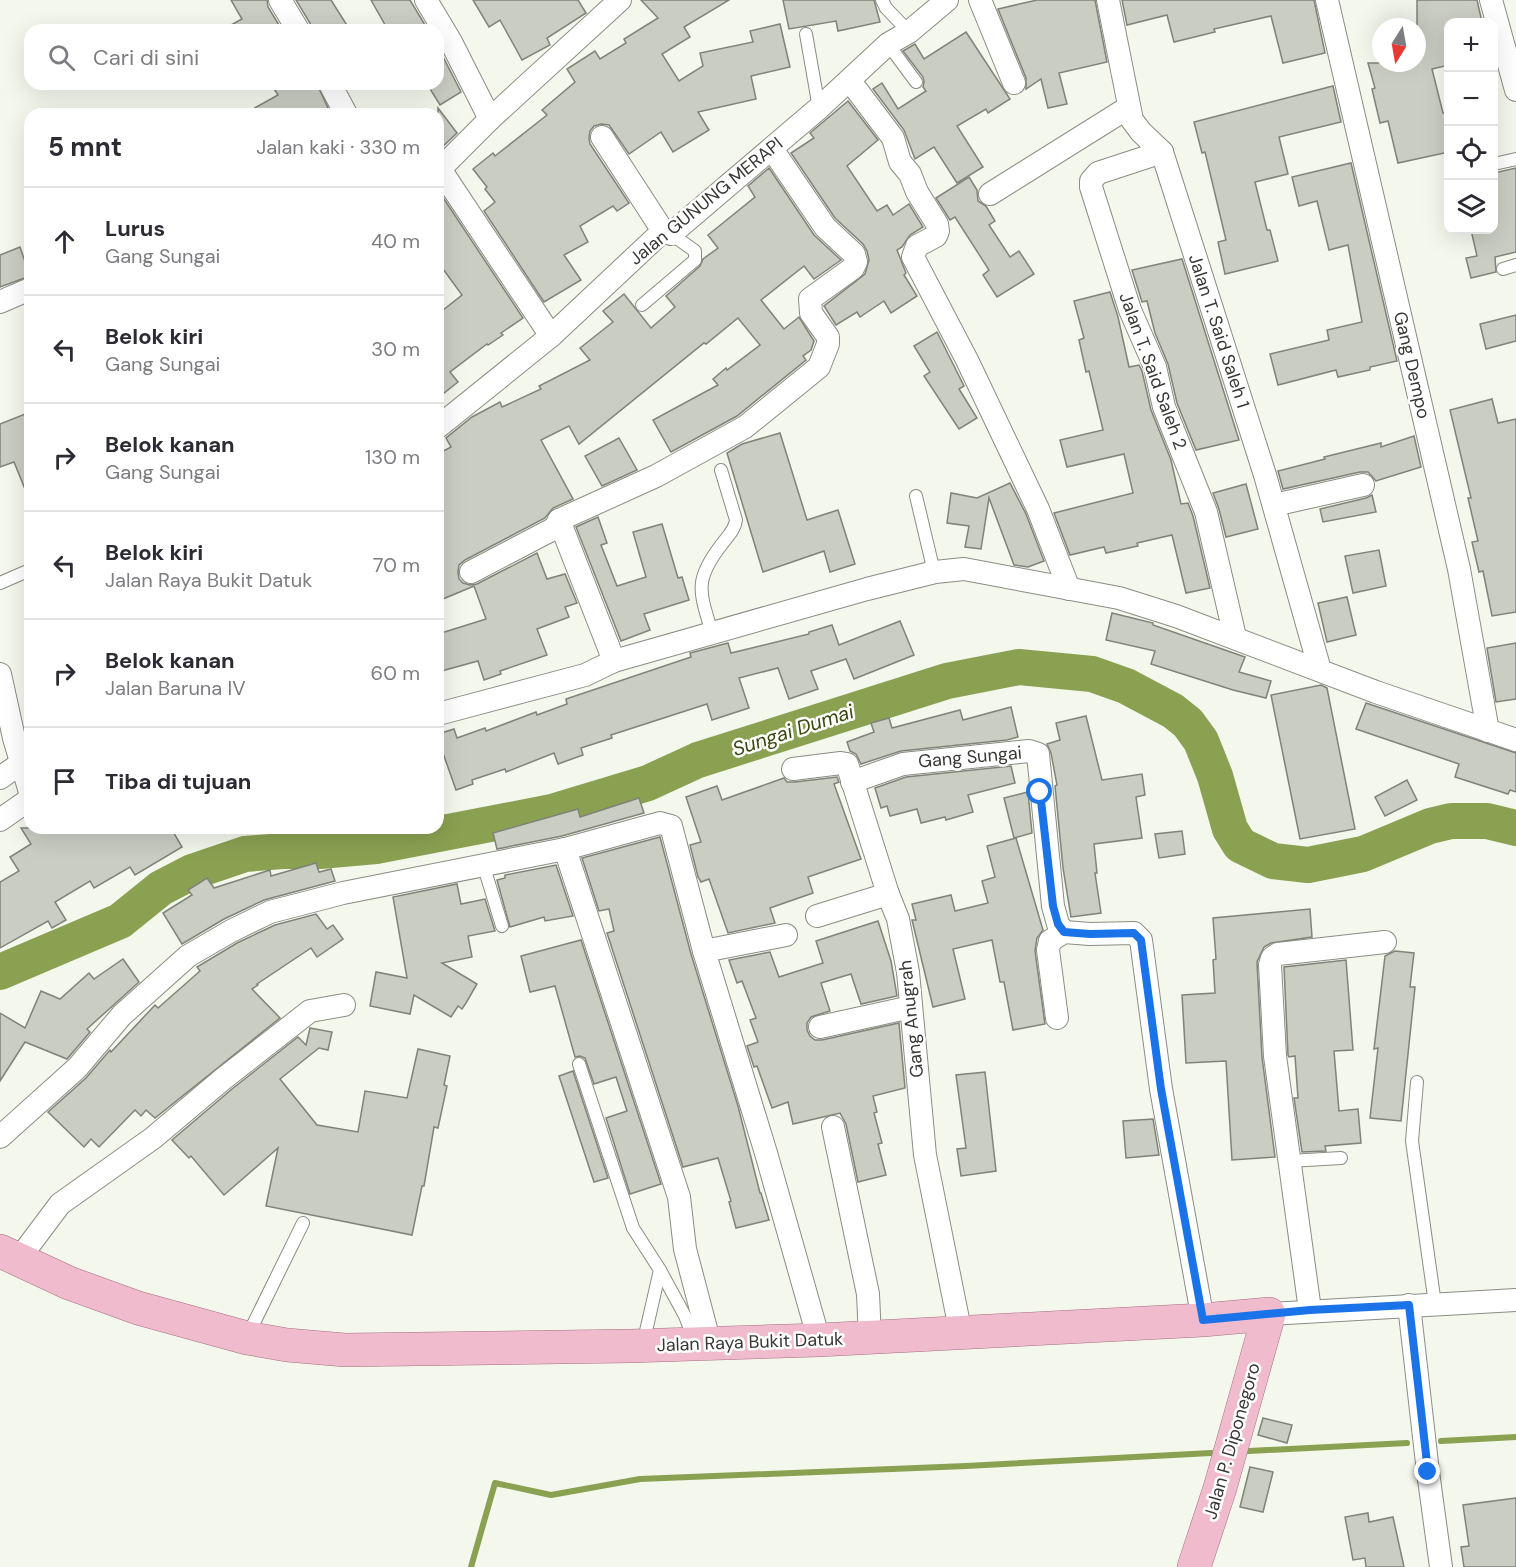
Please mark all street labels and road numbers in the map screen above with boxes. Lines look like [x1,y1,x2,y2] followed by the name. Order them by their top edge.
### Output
[624,132,788,270] street label: Jalan GUNUNG MERAPI
[1183,251,1255,411] street label: Jalan T. Said Saleh 1
[1113,289,1193,453] street label: Jalan T. Said Saleh 2
[1388,309,1436,421] street label: Gang Dempo
[917,741,1023,773] street label: Gang Sungai
[893,959,929,1079] street label: Gang Anugrah
[656,1327,844,1357] street label: Jalan Raya Bukit Datuk
[1198,1360,1266,1522] street label: Jalan P. Diponegoro

